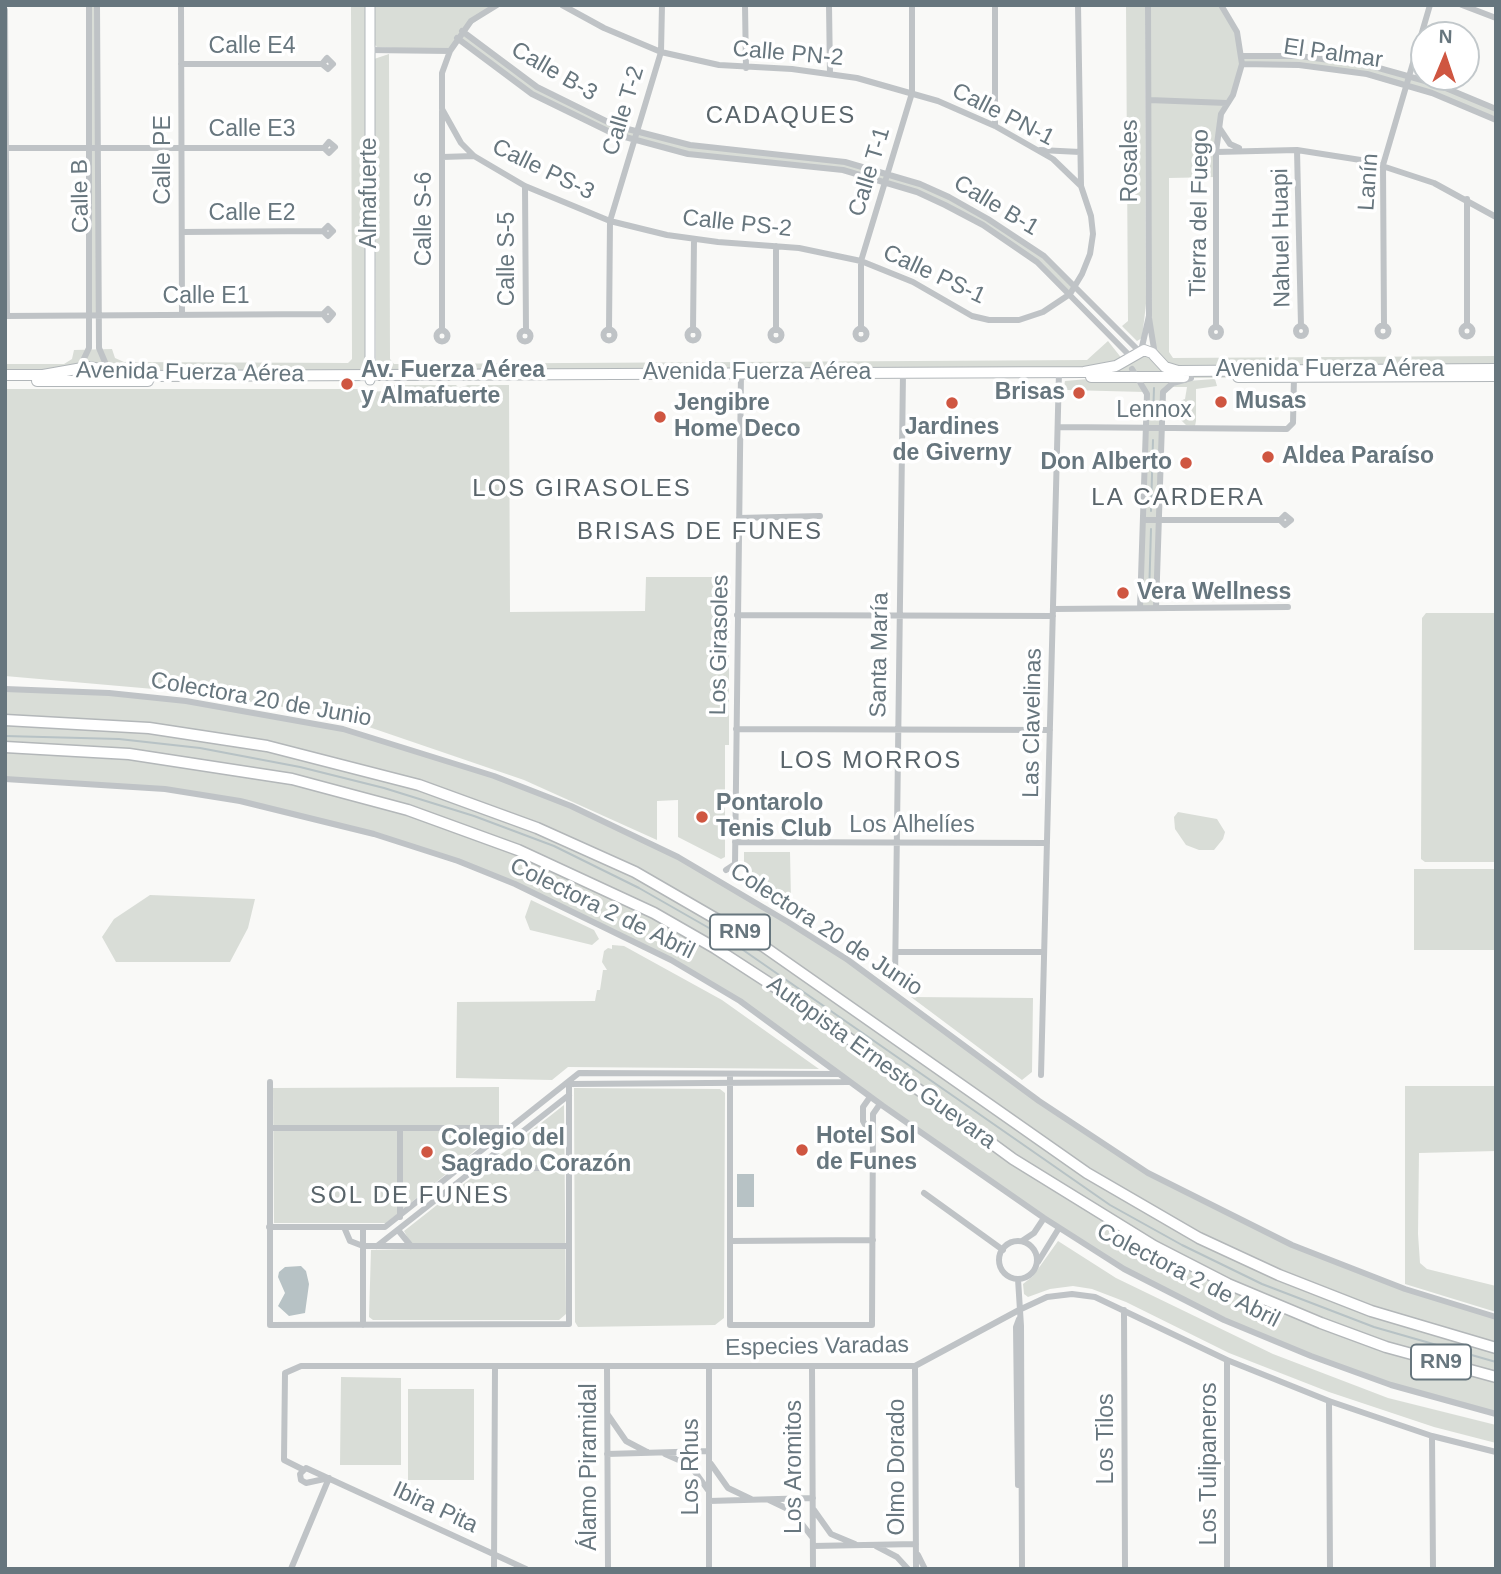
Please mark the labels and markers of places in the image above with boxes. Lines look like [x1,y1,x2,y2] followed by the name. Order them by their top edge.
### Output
[361,357,545,411] place label: Av. Fuerza Aérea y Almafuerte
[339,376,355,392] marker: Av. Fuerza Aérea y Almafuerte
[995,379,1065,407] place label: Brisas
[1071,385,1087,401] marker: Brisas
[1235,388,1307,416] place label: Musas
[674,390,801,444] place label: Jengibre Home Deco
[1213,394,1229,410] marker: Musas
[944,395,960,411] marker: Jardines de Giverny
[652,409,668,425] marker: Jengibre Home Deco
[893,414,1011,468] place label: Jardines de Giverny
[1282,443,1434,471] place label: Aldea Paraíso
[1040,449,1172,477] place label: Don Alberto
[1260,449,1276,465] marker: Aldea Paraíso
[1178,455,1194,471] marker: Don Alberto
[1137,579,1291,607] place label: Vera Wellness
[1115,585,1131,601] marker: Vera Wellness
[716,790,832,844] place label: Pontarolo Tenis Club
[694,809,710,825] marker: Pontarolo Tenis Club
[816,1123,917,1177] place label: Hotel Sol de Funes
[441,1125,631,1179] place label: Colegio del Sagrado Corazón
[794,1142,810,1158] marker: Hotel Sol de Funes
[419,1144,435,1160] marker: Colegio del Sagrado Corazón

